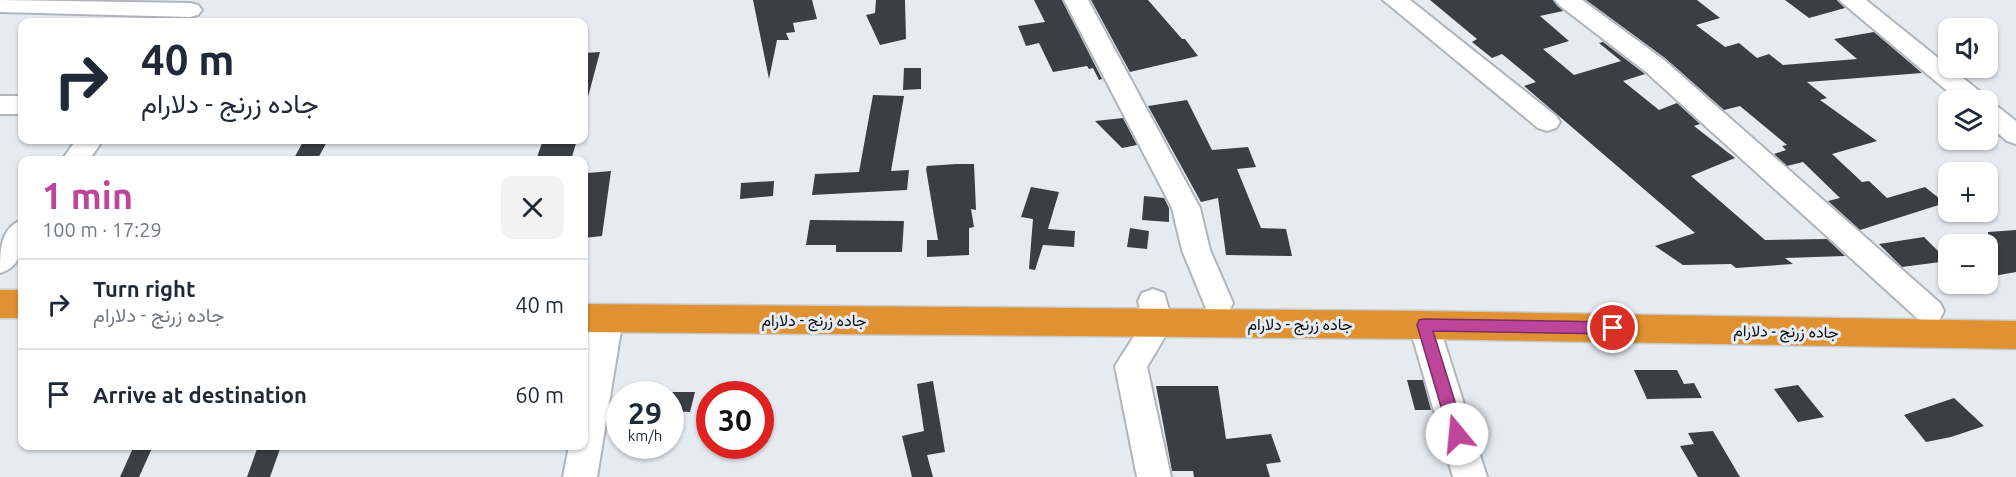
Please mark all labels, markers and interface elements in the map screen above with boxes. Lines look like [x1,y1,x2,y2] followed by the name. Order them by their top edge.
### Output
[1938,18,1998,294] map controls
[1938,18,1998,78] button: sound
[141,36,235,83] text: 40 m
[42,42,120,120] icon: right
[141,88,319,118] text: جاده زرنج - دلارام
[1938,90,1998,150] button: layers
[1938,162,1998,222] button: +
[42,175,133,216] text: 1 min
[501,176,564,239] button: close
[42,218,162,241] text: 100 m · 17:29
[1938,234,1998,294] button: −
[93,276,195,301] text: Turn right
[42,288,75,321] icon: right
[515,292,564,317] text: 40 m
[1587,302,1638,353] pin
[93,303,224,326] text: جاده زرنج - دلارام
[761,311,867,332] street label: جاده زرنج - دلارام
[1596,311,1629,344] icon: arrive
[1247,315,1353,336] street label: جاده زرنج - دلارام
[1733,321,1839,344] street label: جاده زرنج - دلارام
[42,378,75,411] icon: arrive
[696,381,774,459] speed limit sign: 30
[93,382,307,407] text: Arrive at destination
[515,382,564,407] text: 60 m
[628,396,662,430] text: 29
[1425,402,1489,466] position arrow
[628,427,662,444] text: km/h

